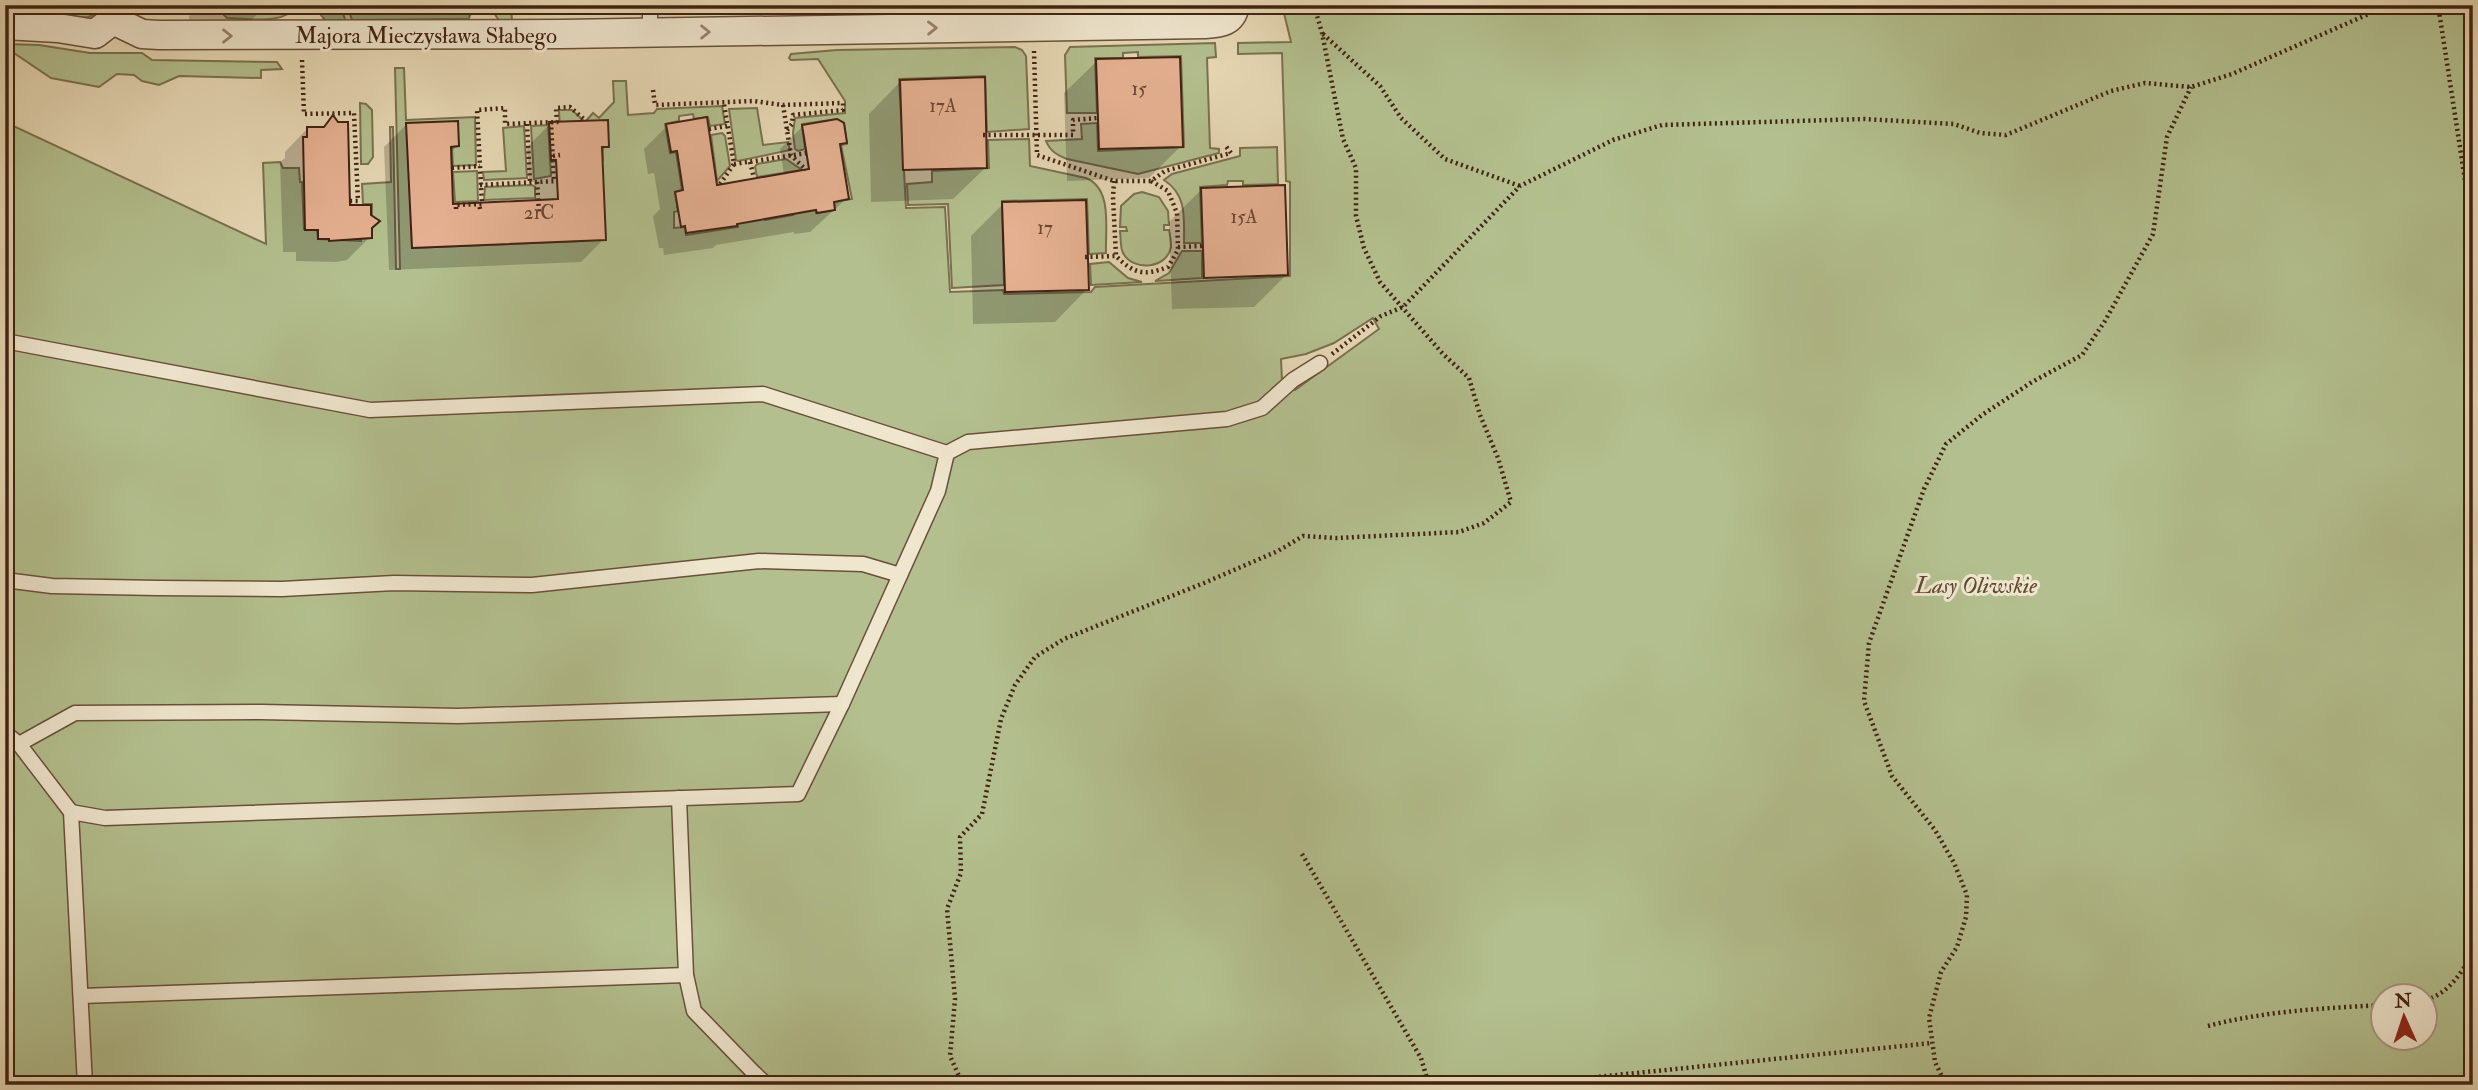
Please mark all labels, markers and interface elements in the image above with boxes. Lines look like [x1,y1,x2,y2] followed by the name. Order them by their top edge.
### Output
[927,20,938,36] one-way arrow
[295,21,557,50] street label: Majora Mieczysława Słabego
[700,24,710,40] one-way arrow
[223,28,233,44] one-way arrow
[1131,77,1147,101] house number: 15
[929,94,957,118] house number: 17A
[524,201,554,225] house number: 21C
[1230,205,1258,229] house number: 15A
[1037,216,1053,240] house number: 17
[1914,571,2037,600] park label: Lasy Oliwskie
[2370,982,2440,1052] north arrow
[2393,989,2413,1014] text: N

